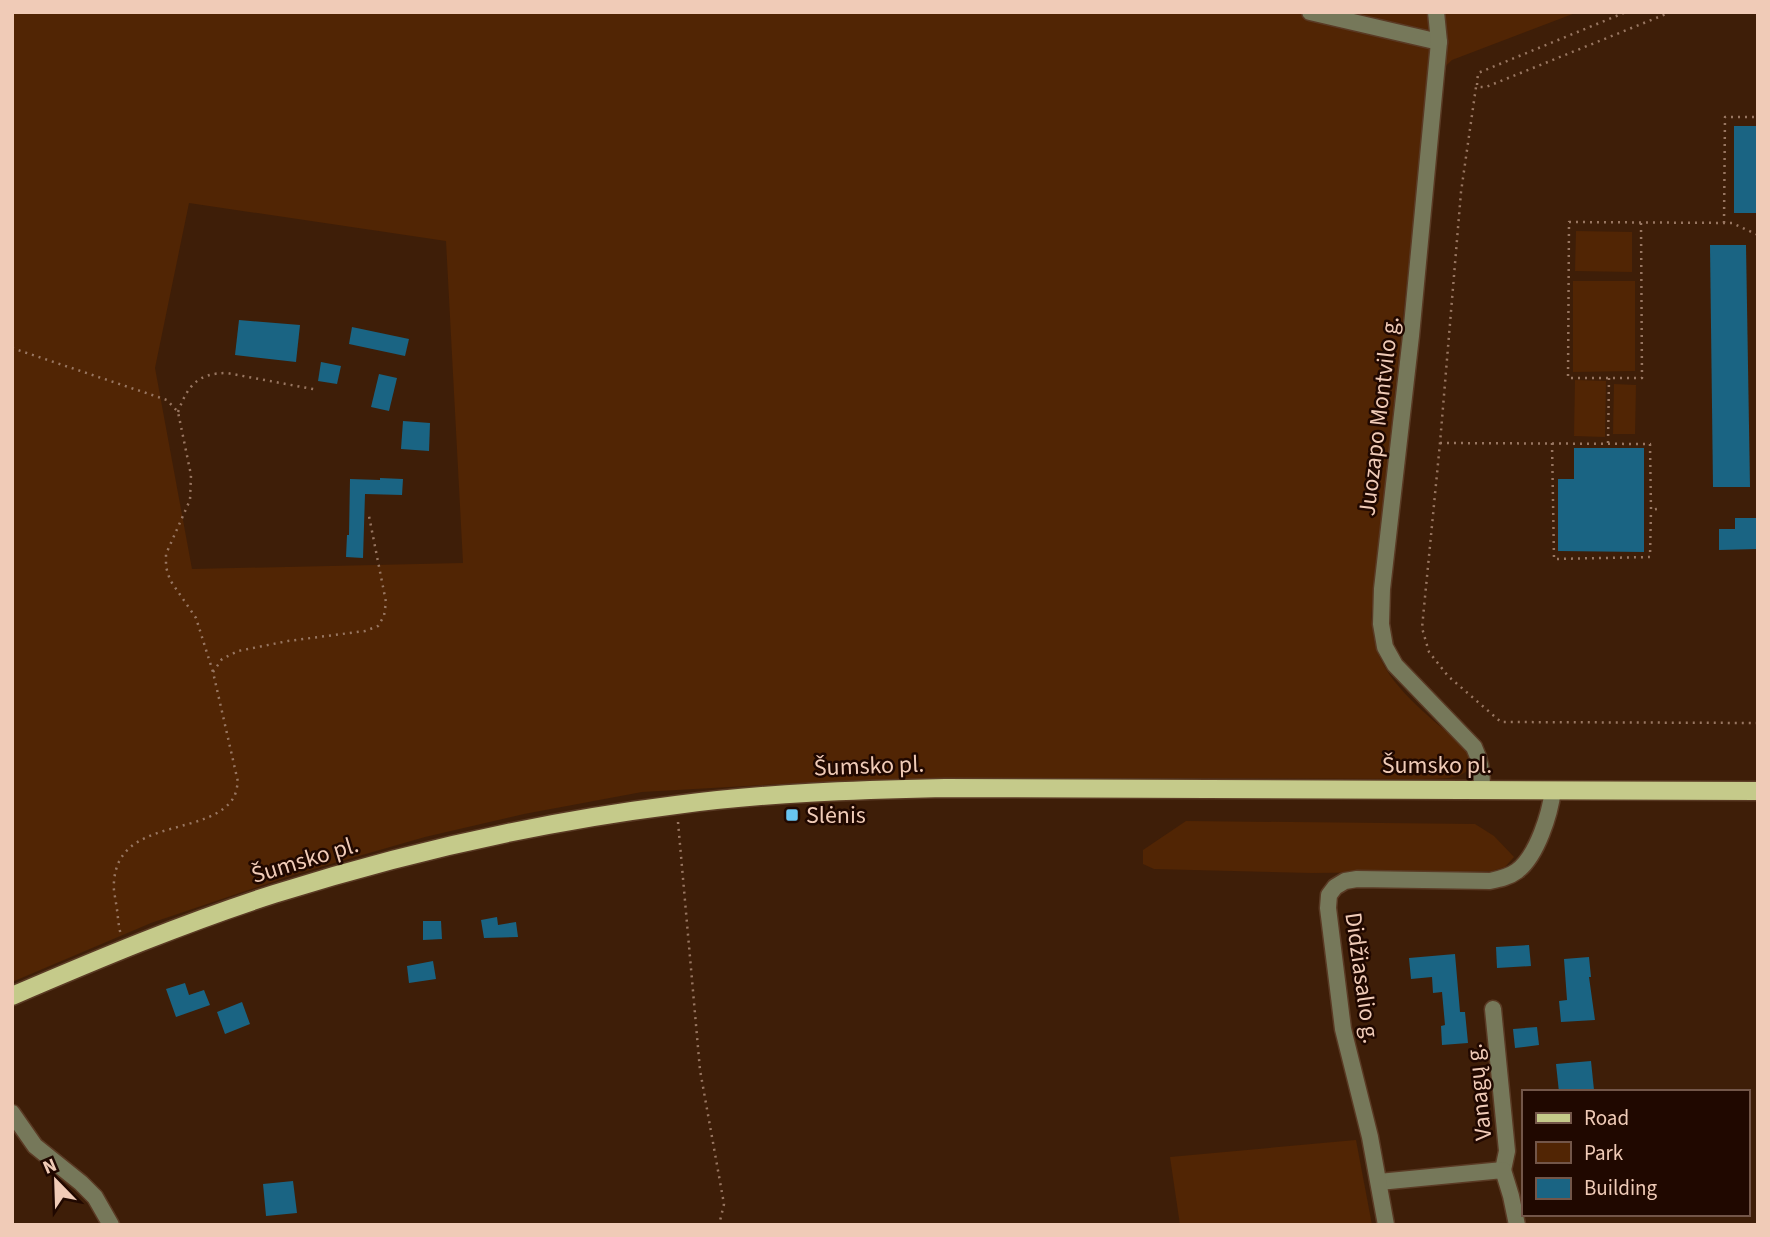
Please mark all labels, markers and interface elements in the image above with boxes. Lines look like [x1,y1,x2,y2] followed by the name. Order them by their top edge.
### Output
[1349,314,1409,518] street label: Juozapo Montvilo g.
[813,747,925,785] street label: Šumsko pl.
[1382,748,1492,783] street label: Šumsko pl.
[806,798,866,833] place label: Slėnis
[784,807,800,823] marker: Slėnis
[247,827,363,893] street label: Šumsko pl.
[1335,910,1389,1046] street label: Didžiasalio g.
[1457,1042,1501,1142] street label: Vanagų g.
[1522,1090,1749,1216] legend
[1584,1103,1629,1133] text: Road
[1584,1138,1624,1168] text: Park
[21,1146,91,1216] north arrow
[39,1152,61,1182] text: N
[1584,1173,1658,1203] text: Building

